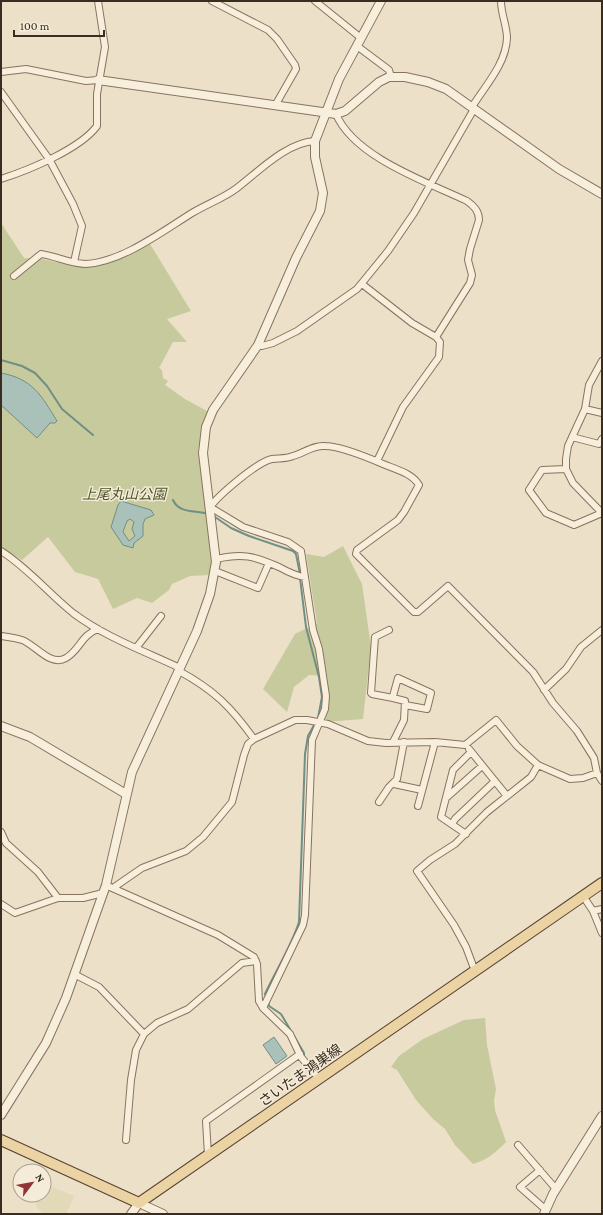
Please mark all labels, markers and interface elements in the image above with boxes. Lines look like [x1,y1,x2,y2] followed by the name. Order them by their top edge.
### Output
[14,12,104,38] scale bar
[20,19,50,33] text: 100 m
[82,486,168,502] park label: 上尾丸山公園
[255,1040,345,1110] street label: さいたま鴻巣線
[12,1163,52,1203] north arrow
[33,1171,48,1184] text: N

